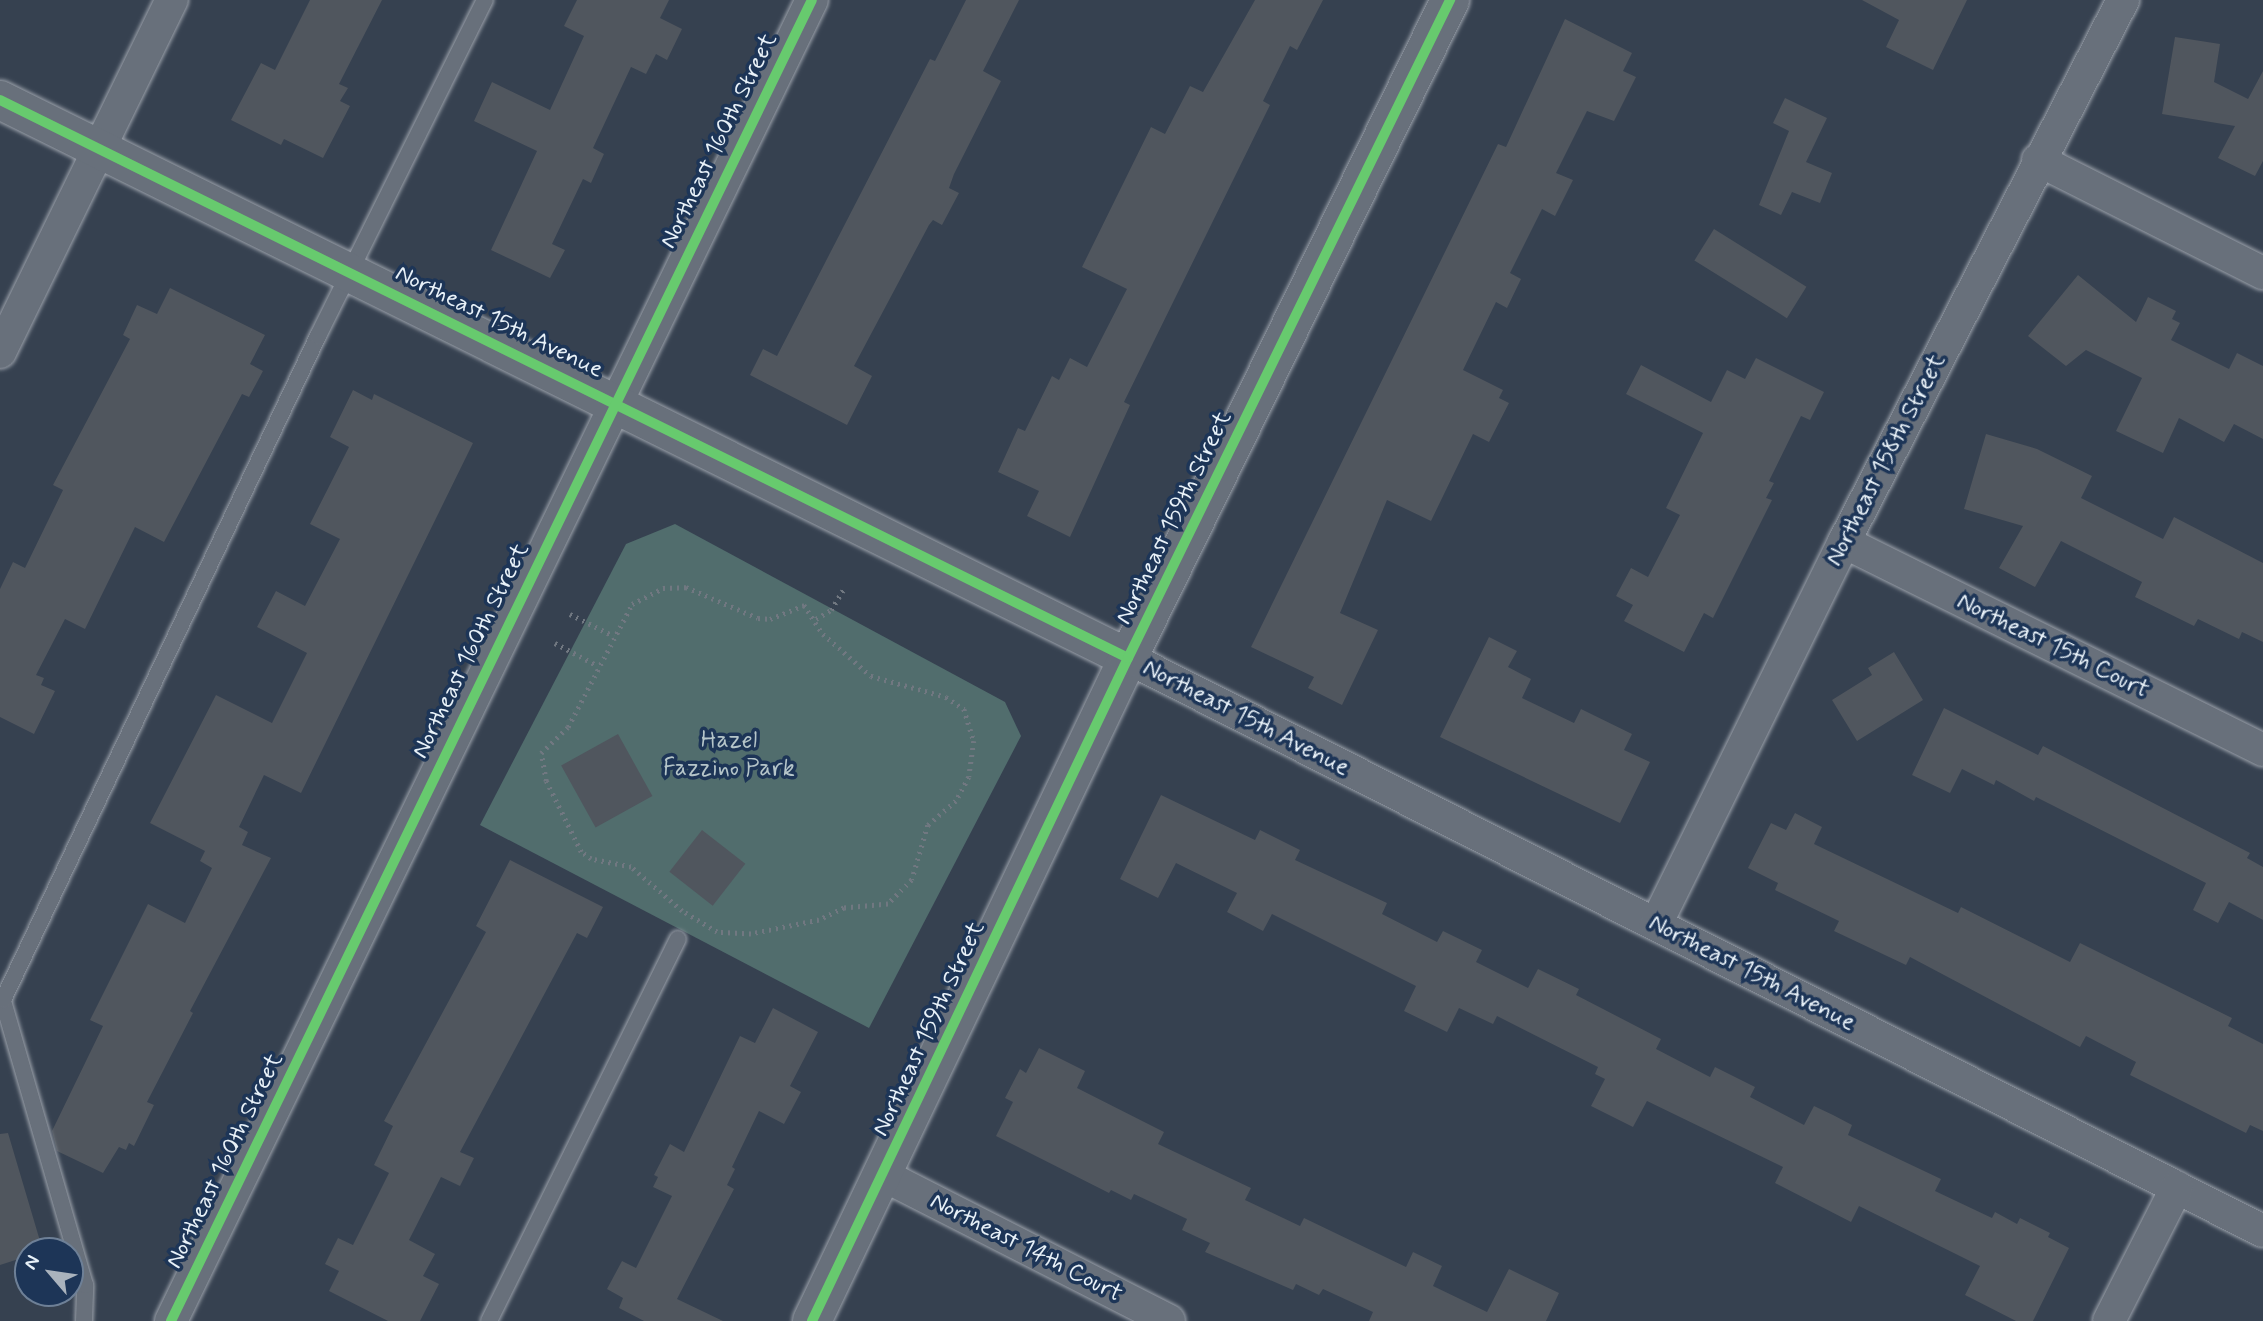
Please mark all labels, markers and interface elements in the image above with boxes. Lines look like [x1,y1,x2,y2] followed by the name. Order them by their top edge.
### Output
[654,29,784,253] street label: Northeast 160th Street
[390,259,608,385] street label: Northeast 15th Avenue
[1820,349,1952,571] street label: Northeast 158th Street
[1110,407,1238,629] street label: Northeast 159th Street
[406,539,536,763] street label: Northeast 160th Street
[1952,587,2154,705] street label: Northeast 15th Court
[1138,653,1354,783] street label: Northeast 15th Avenue
[664,727,794,783] park label: Hazel Fazzino Park
[1644,908,1860,1038] street label: Northeast 15th Avenue
[867,917,991,1141] street label: Northeast 159th Street
[160,1049,290,1273] street label: Northeast 160th Street
[925,1187,1127,1309] street label: Northeast 14th Court
[14,1237,84,1307] north arrow
[18,1251,46,1274] text: N

